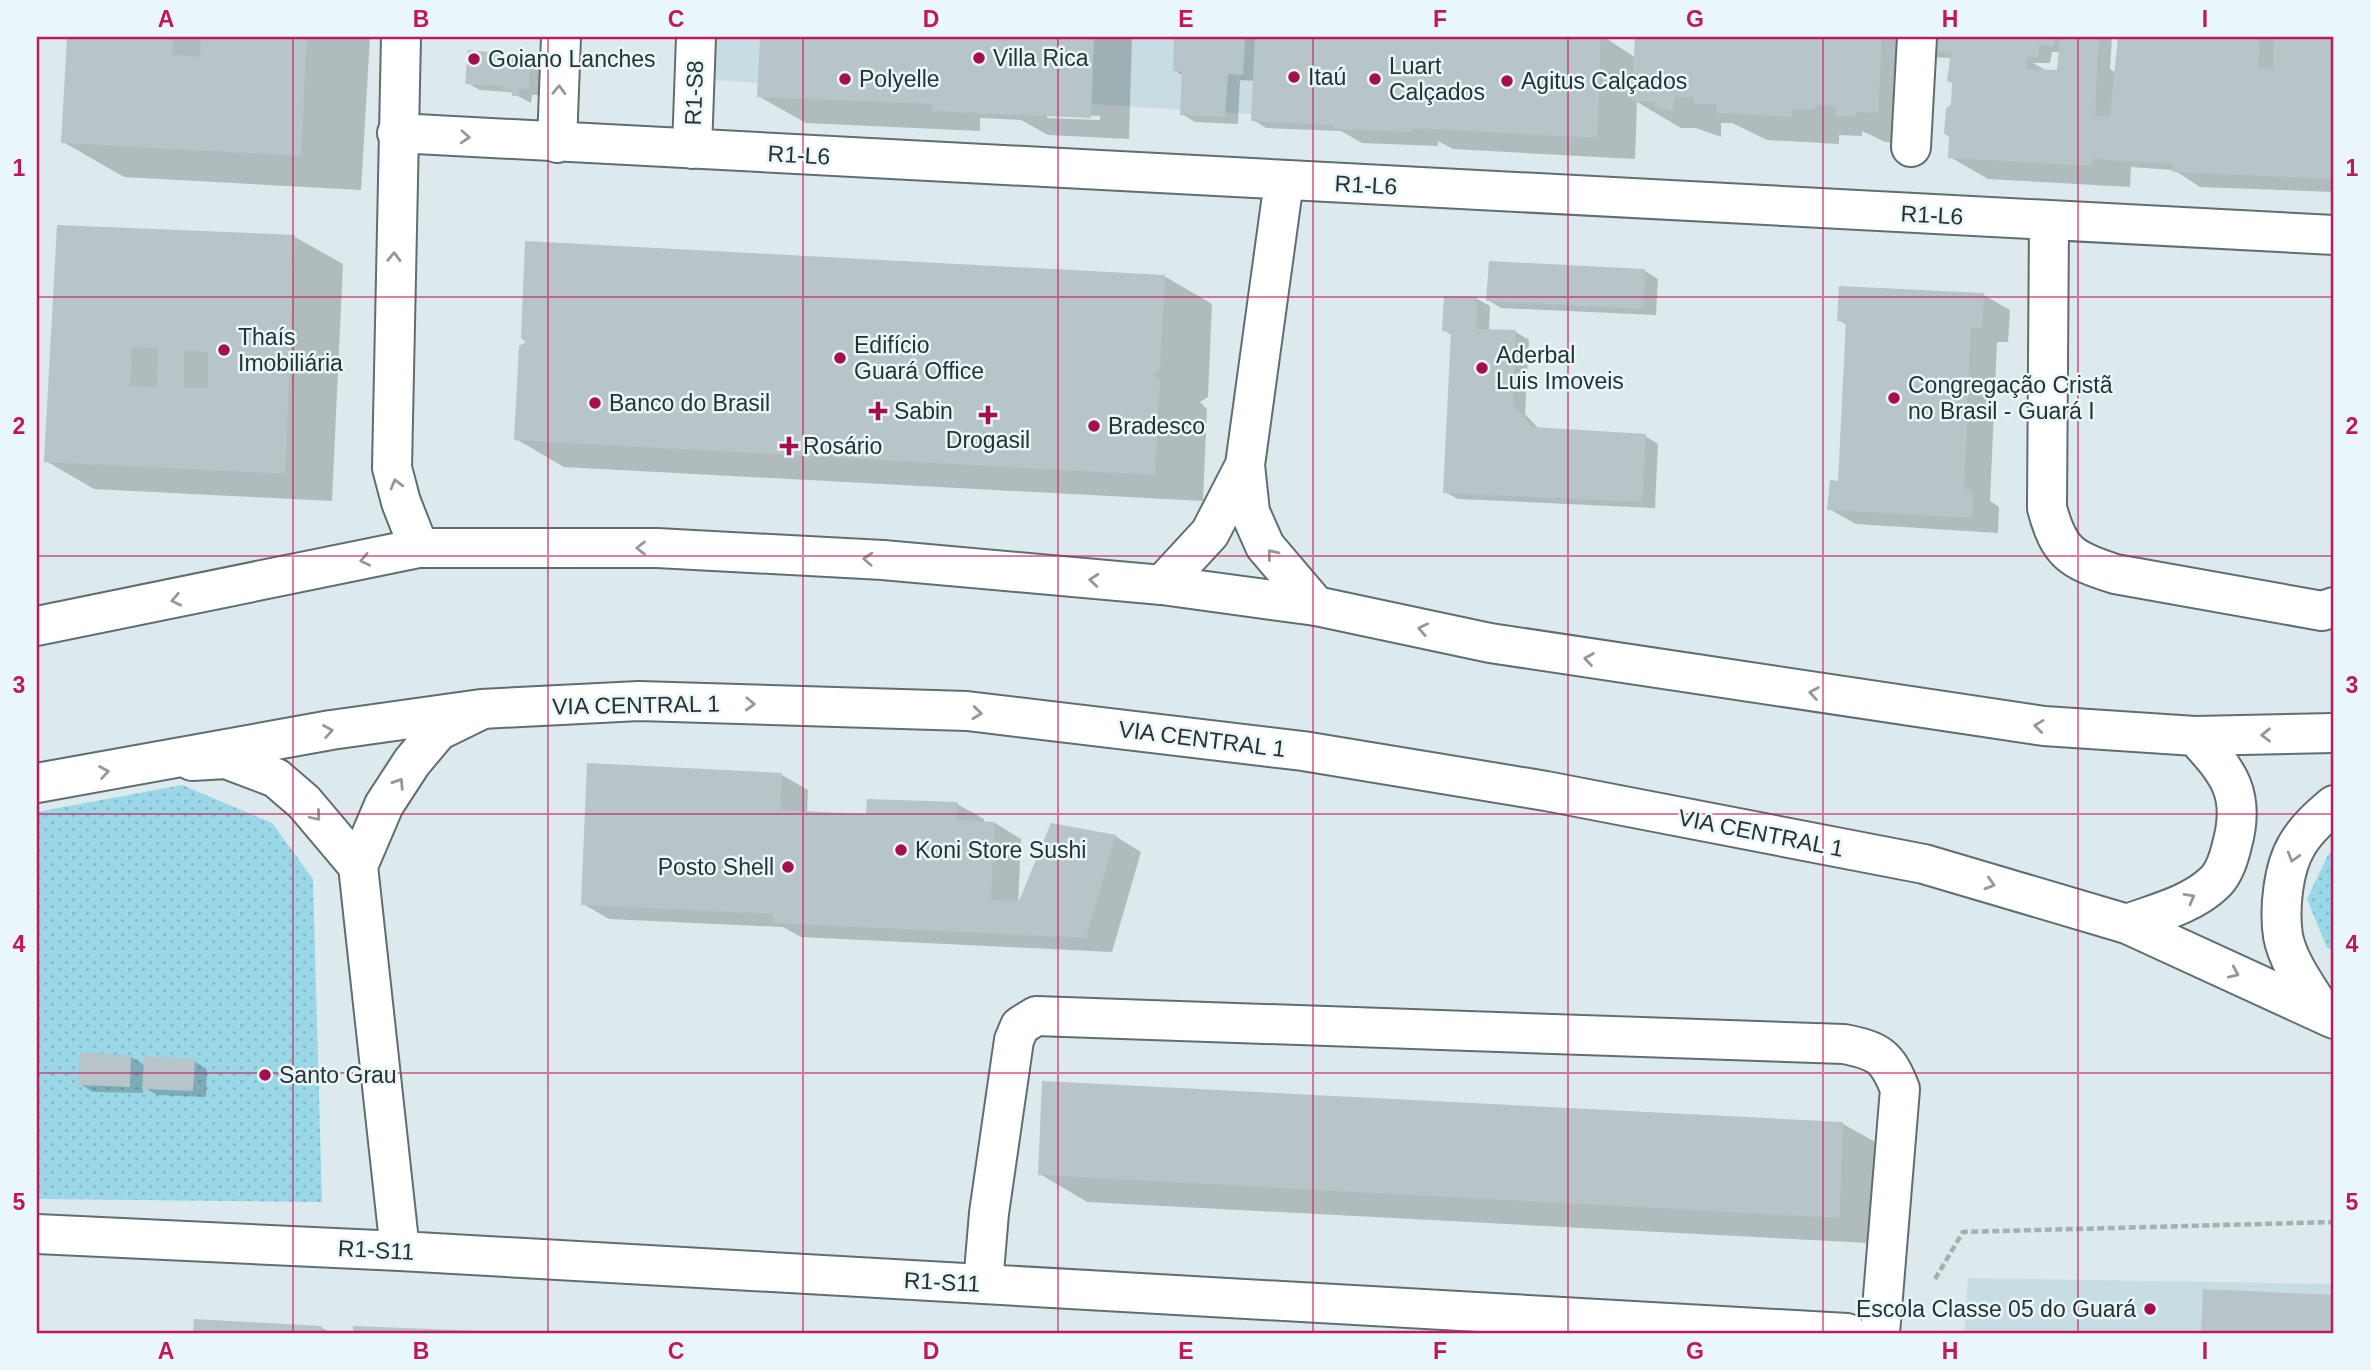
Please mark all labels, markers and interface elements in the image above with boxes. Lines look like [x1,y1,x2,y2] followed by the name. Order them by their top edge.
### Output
[158,6,174,32] text: A
[413,6,429,32] text: B
[668,6,684,32] text: C
[923,6,939,32] text: D
[1178,6,1194,32] text: E
[1433,6,1447,32] text: F
[1686,6,1704,32] text: G
[1942,6,1958,32] text: H
[2202,6,2208,32] text: I
[993,45,1089,71] place label: Villa Rica
[488,46,656,72] place label: Goiano Lanches
[971,50,987,66] marker: Villa Rica
[466,51,482,67] marker: Goiano Lanches
[1389,53,1485,105] place label: Luart Calçados
[680,60,708,126] street label: R1-S8
[1308,64,1346,90] place label: Itaú
[859,66,940,92] place label: Polyelle
[1521,68,1687,94] place label: Agitus Calçados
[1286,69,1302,85] marker: Itaú
[837,71,853,87] marker: Polyelle
[1367,71,1383,87] marker: Luart Calçados
[1499,73,1515,89] marker: Agitus Calçados
[552,84,567,95] one-way arrow
[460,130,471,145] one-way arrow
[767,140,831,170] street label: R1-L6
[13,155,26,181] text: 1
[2346,155,2359,181] text: 1
[1334,170,1398,200] street label: R1-L6
[1900,200,1964,230] street label: R1-L6
[387,252,402,263] one-way arrow
[238,324,343,376] place label: Thaís Imobiliária
[854,332,984,384] place label: Edifício Guará Office
[216,342,232,358] marker: Thaís Imobiliária
[1496,342,1624,394] place label: Aderbal Luis Imoveis
[832,350,848,366] marker: Edifício Guará Office
[1474,360,1490,376] marker: Aderbal Luis Imoveis
[1908,372,2113,424] place label: Congregação Cristã no Brasil - Guará I
[609,390,770,416] place label: Banco do Brasil
[1886,390,1902,406] marker: Congregação Cristã no Brasil - Guará I
[587,395,603,411] marker: Banco do Brasil
[894,398,953,424] place label: Sabin
[868,401,888,421] marker: Sabin
[980,407,996,423] marker: Drogasil
[13,413,25,439] text: 2
[1108,413,1205,439] place label: Bradesco
[2346,413,2358,439] text: 2
[1086,418,1102,434] marker: Bradesco
[946,427,1030,453] place label: Drogasil
[803,433,882,459] place label: Rosário
[781,438,797,454] marker: Rosário
[390,478,404,490] one-way arrow
[635,540,645,556] one-way arrow
[1267,549,1280,561] one-way arrow
[359,552,371,566] one-way arrow
[862,552,873,567] one-way arrow
[1089,572,1100,587] one-way arrow
[170,591,182,606] one-way arrow
[1417,623,1429,637] one-way arrow
[1583,652,1595,667] one-way arrow
[13,672,25,698] text: 3
[2346,672,2358,698] text: 3
[1808,686,1820,701] one-way arrow
[552,691,720,719] street label: VIA CENTRAL 1
[744,697,755,712] one-way arrow
[971,705,983,720] one-way arrow
[1117,716,1287,762] street label: VIA CENTRAL 1
[2033,718,2045,733] one-way arrow
[322,724,334,739] one-way arrow
[2260,727,2271,742] one-way arrow
[98,765,110,780] one-way arrow
[390,777,403,790] one-way arrow
[1676,804,1846,862] street label: VIA CENTRAL 1
[308,808,320,821] one-way arrow
[915,837,1086,863] place label: Koni Store Sushi
[893,842,909,858] marker: Koni Store Sushi
[2286,851,2301,863] one-way arrow
[658,854,774,880] place label: Posto Shell
[780,859,796,875] marker: Posto Shell
[1983,875,1995,890] one-way arrow
[2182,893,2195,906] one-way arrow
[13,931,26,957] text: 4
[2346,931,2359,957] text: 4
[2227,965,2239,979] one-way arrow
[279,1062,397,1088] place label: Santo Grau
[257,1067,273,1083] marker: Santo Grau
[13,1189,26,1215] text: 5
[2346,1189,2359,1215] text: 5
[337,1235,415,1265] street label: R1-S11
[903,1267,981,1297] street label: R1-S11
[1856,1296,2136,1322] place label: Escola Classe 05 do Guará
[2142,1301,2158,1317] marker: Escola Classe 05 do Guará
[158,1338,174,1364] text: A
[413,1338,429,1364] text: B
[668,1338,684,1364] text: C
[923,1338,939,1364] text: D
[1178,1338,1194,1364] text: E
[1433,1338,1447,1364] text: F
[1686,1338,1704,1364] text: G
[1942,1338,1958,1364] text: H
[2202,1338,2208,1364] text: I

